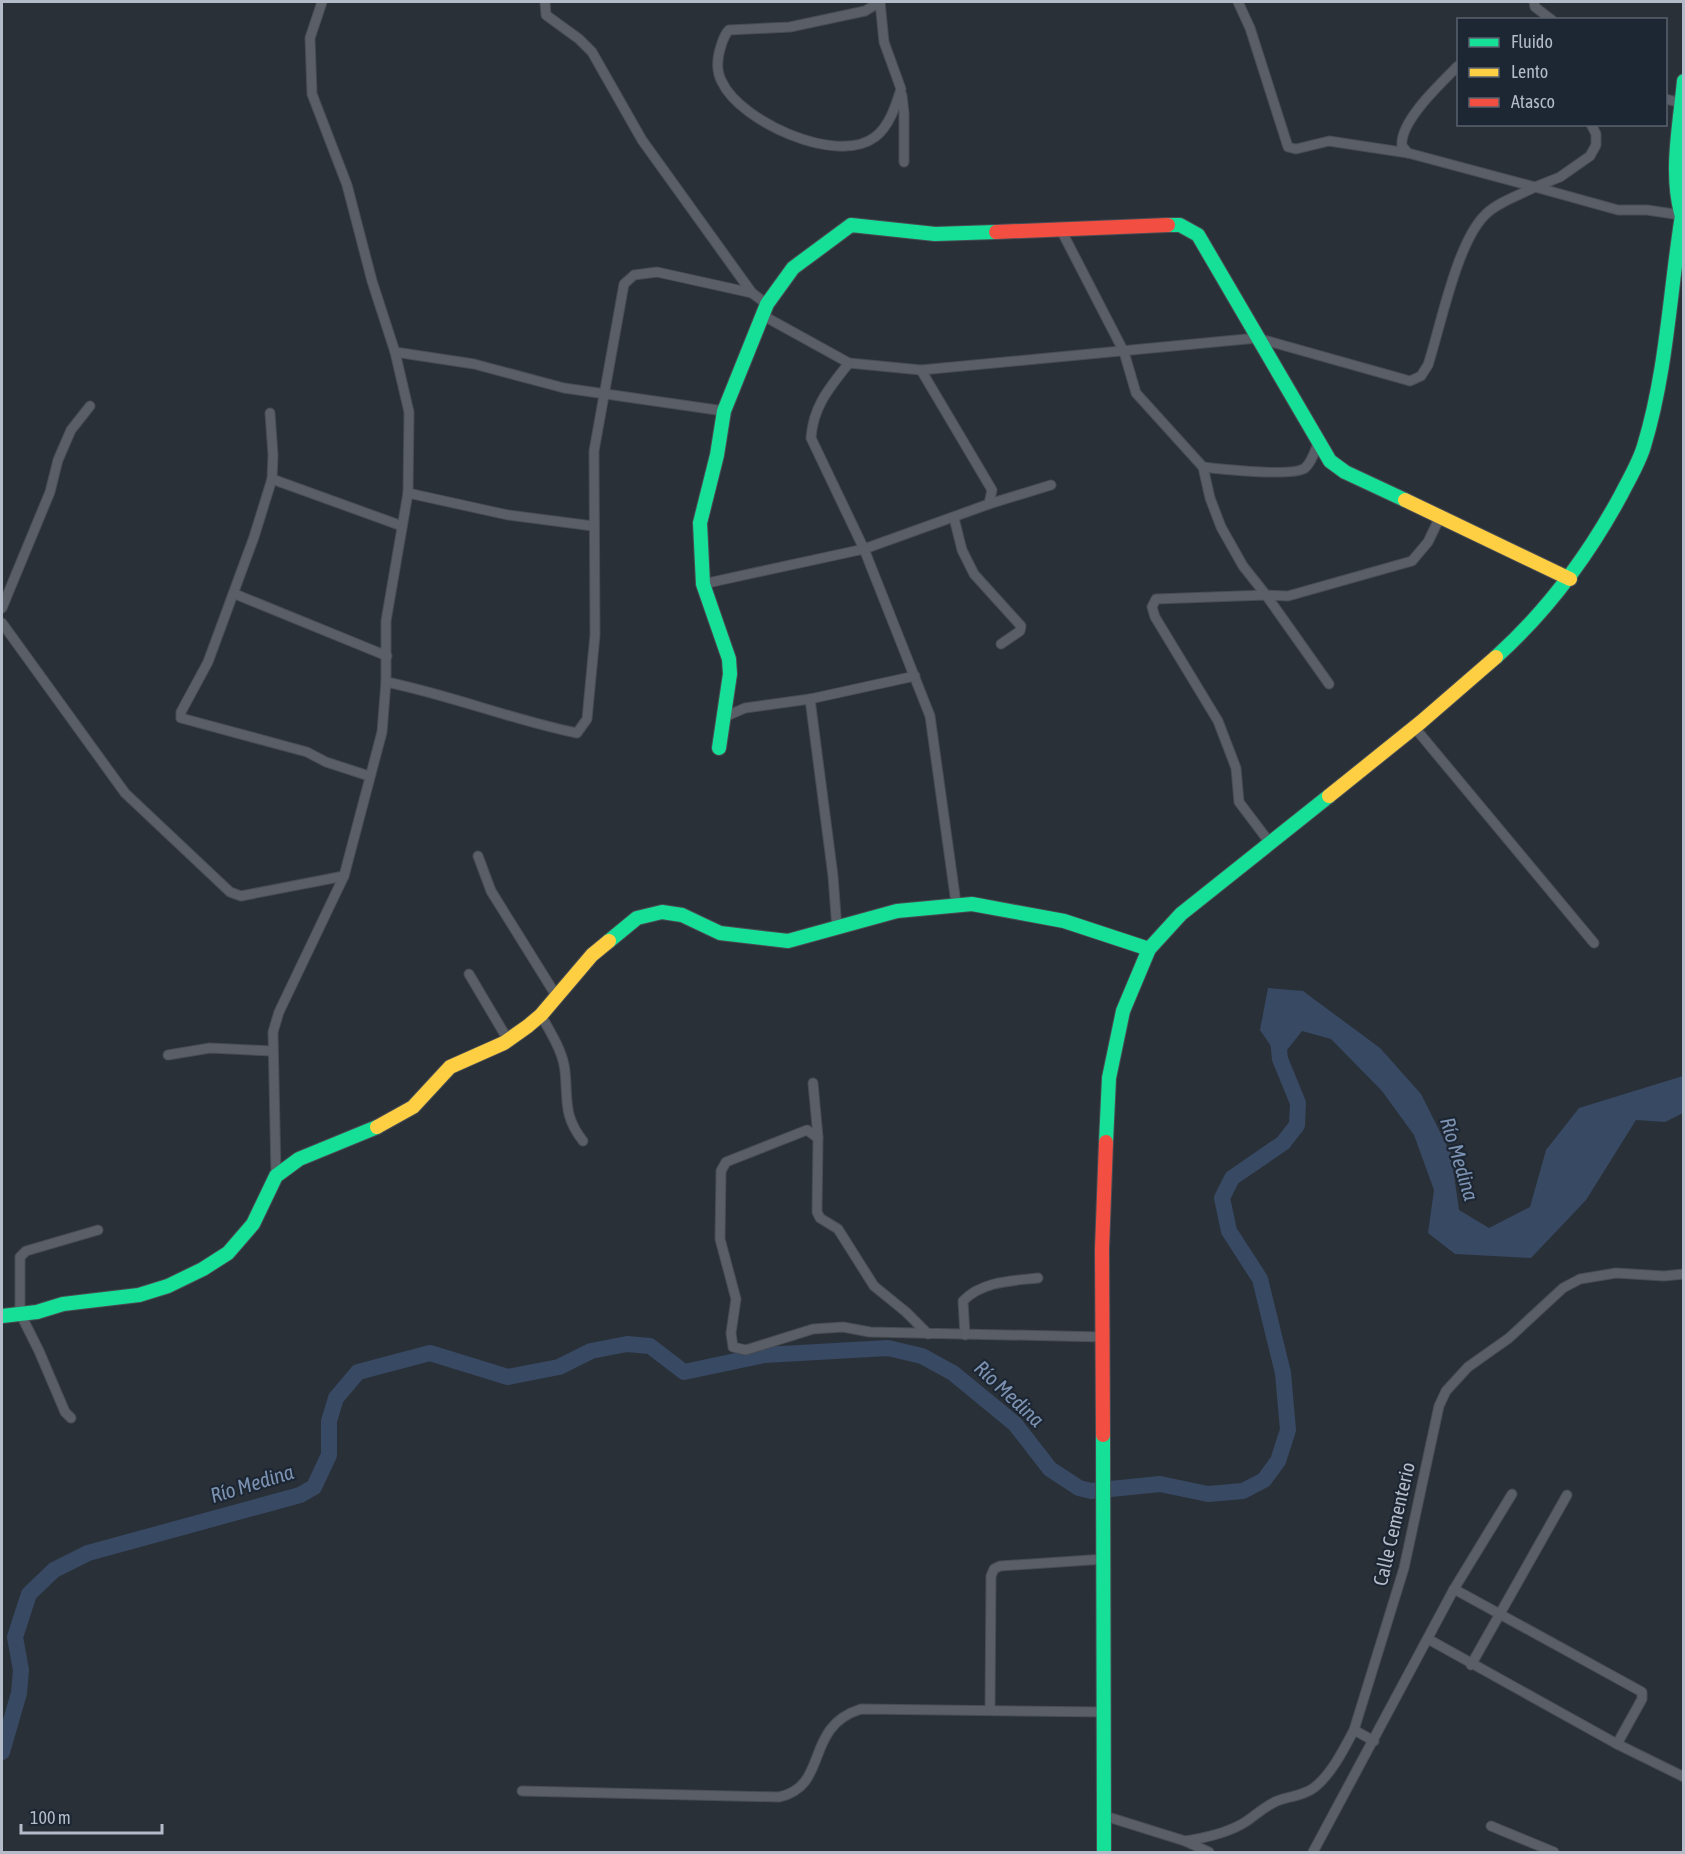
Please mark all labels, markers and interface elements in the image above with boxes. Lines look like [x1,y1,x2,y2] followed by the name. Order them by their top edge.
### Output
[1457,18,1667,126] legend
[1511,31,1553,52] text: Fluido
[1511,61,1548,82] text: Lento
[1511,91,1555,112] text: Atasco
[1436,1114,1484,1204] water label: Río Medina
[970,1355,1049,1432] water label: Río Medina
[207,1459,297,1507] water label: Río Medina
[1368,1460,1419,1588] street label: Calle Cementerio
[21,1797,162,1835] scale bar
[30,1807,71,1828] text: 100 m

